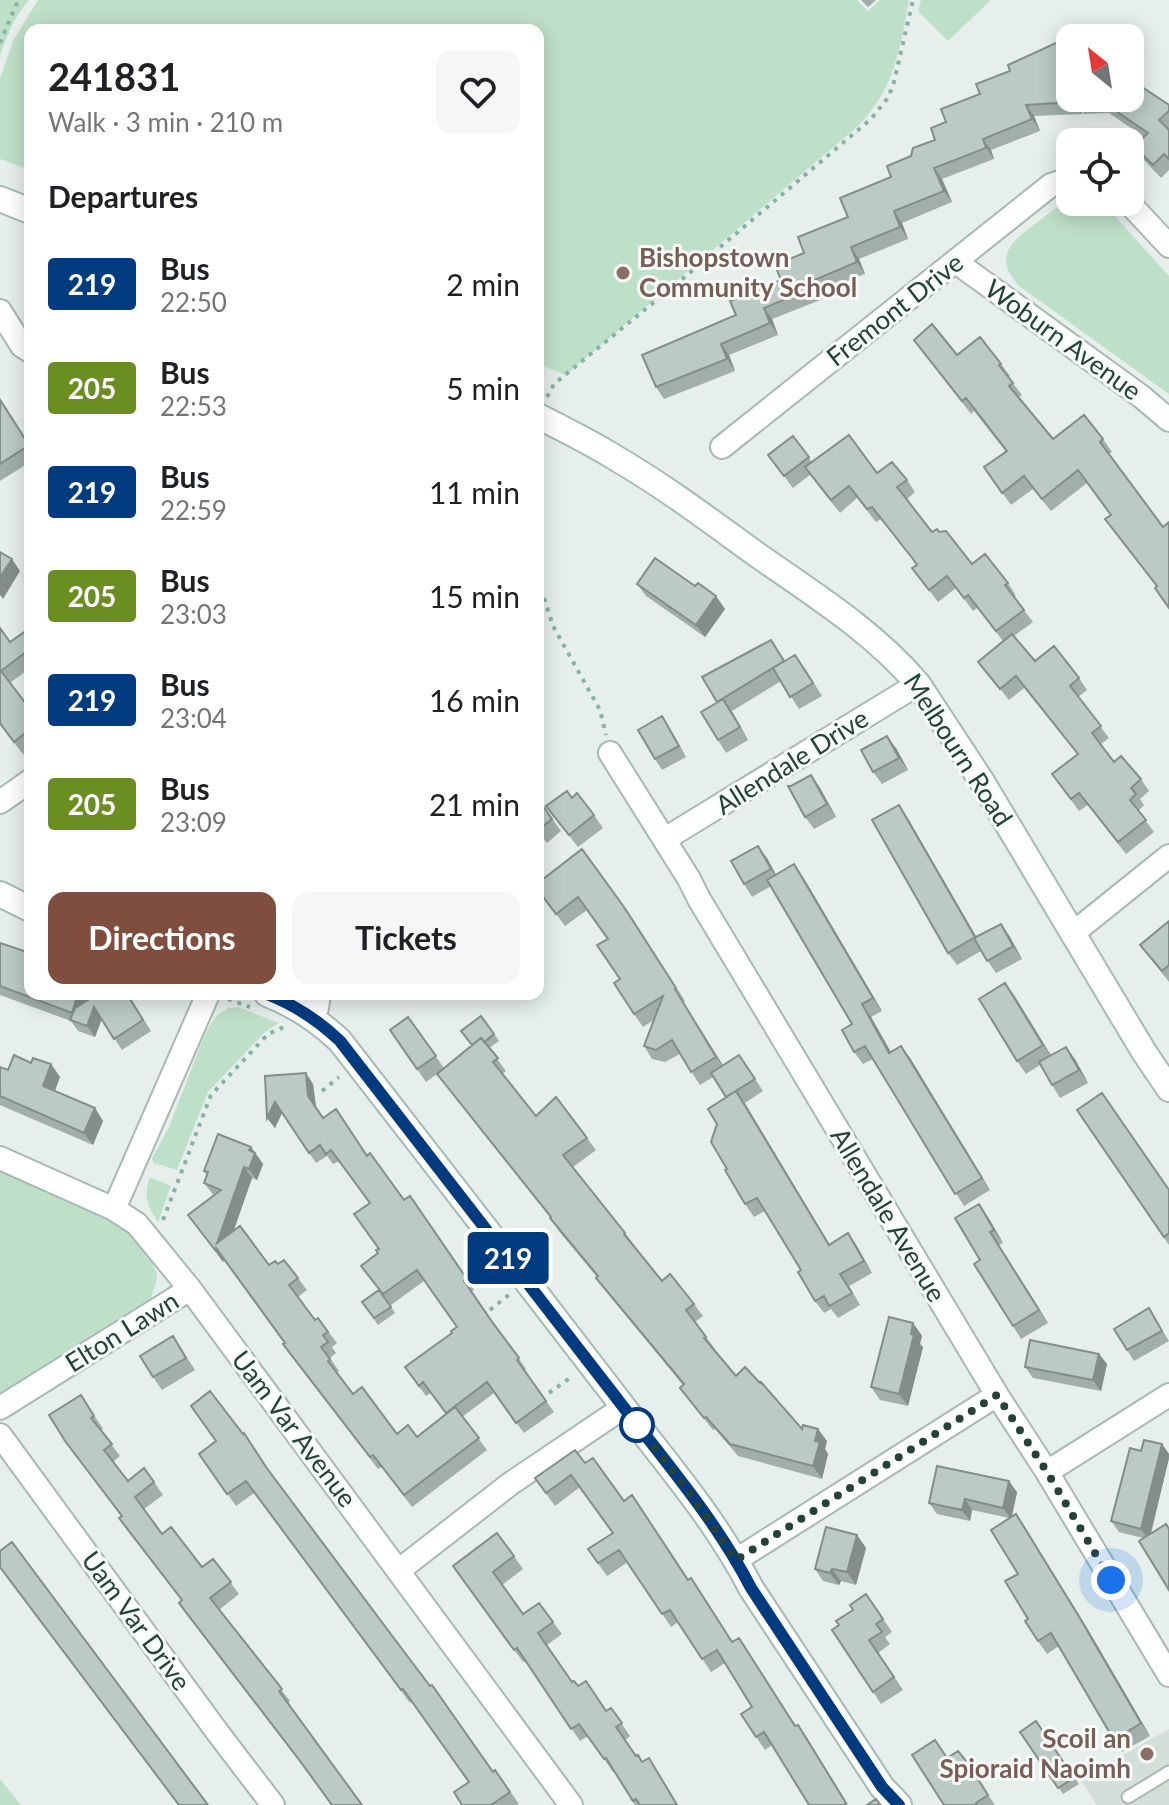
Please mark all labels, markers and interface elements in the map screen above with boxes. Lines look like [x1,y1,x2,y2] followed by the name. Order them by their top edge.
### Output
[1056,24,1144,112] north arrow
[1056,24,1144,216] map controls
[436,50,520,134] button: heart
[48,53,180,99] text: 241831
[48,106,283,138] text: Walk · 3 min · 210 m
[1056,128,1144,216] button: locate
[48,178,198,214] text: Departures
[639,241,857,303] place label: Bishopstown Community School
[820,246,969,373] street label: Fremont Drive
[160,250,210,286] text: Bus
[614,264,632,282] marker: Bishopstown Community School
[446,266,520,302] text: 2 min
[68,267,116,301] text: 219
[979,272,1148,407] street label: Woburn Avenue
[160,286,227,318] text: 22:50
[160,354,210,390] text: Bus
[446,370,520,406] text: 5 min
[68,371,116,405] text: 205
[160,390,227,422] text: 22:53
[160,458,210,494] text: Bus
[429,474,520,510] text: 11 min
[68,475,116,509] text: 219
[160,494,227,526] text: 22:59
[160,562,210,598] text: Bus
[429,578,520,614] text: 15 min
[68,579,116,613] text: 205
[160,598,227,630] text: 23:03
[160,666,210,702] text: Bus
[898,667,1020,832] street label: Melbourn Road
[429,682,520,718] text: 16 min
[68,683,116,717] text: 219
[709,701,874,821] street label: Allendale Drive
[160,702,227,734] text: 23:04
[160,770,210,806] text: Bus
[429,786,520,822] text: 21 min
[68,787,116,821] text: 205
[160,806,227,838] text: 23:09
[48,892,276,984] button: Directions
[292,892,520,984] button: Tickets
[824,1122,953,1307] street label: Allendale Avenue
[462,1232,554,1284] line badge: 219
[484,1241,532,1275] text: 219
[59,1284,184,1378] street label: Elton Lawn
[225,1344,364,1513] street label: Uam Var Avenue
[620,1408,654,1442] unlabelled marker
[75,1544,198,1696] street label: Uam Var Drive
[1091,1560,1131,1600] your location
[939,1722,1131,1784] place label: Scoil an Spioraid Naoimh
[1138,1745,1156,1763] marker: Scoil an Spioraid Naoimh

